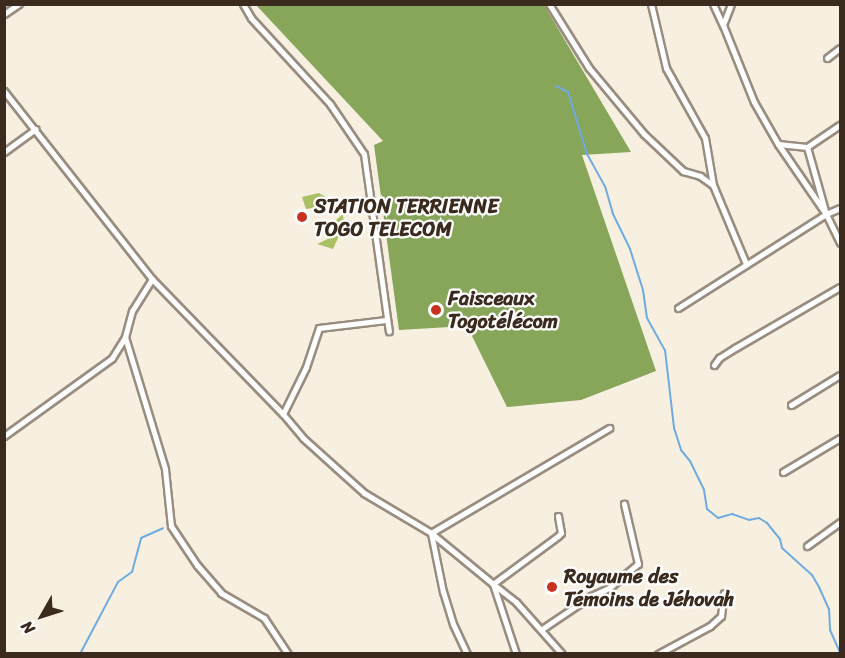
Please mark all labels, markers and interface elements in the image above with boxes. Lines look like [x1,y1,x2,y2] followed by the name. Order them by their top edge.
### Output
[314,194,499,241] place label: STATION TERRIENNE TOGO TELECOM
[295,210,309,224] marker: STATION TERRIENNE TOGO TELECOM
[448,286,558,333] place label: Faisceaux Togotélécom
[429,303,443,317] marker: Faisceaux Togotélécom
[564,564,735,611] place label: Royaume des Témoins de Jéhovah
[545,580,559,594] marker: Royaume des Témoins de Jéhovah
[12,586,72,646] north arrow
[13,614,42,641] text: N

